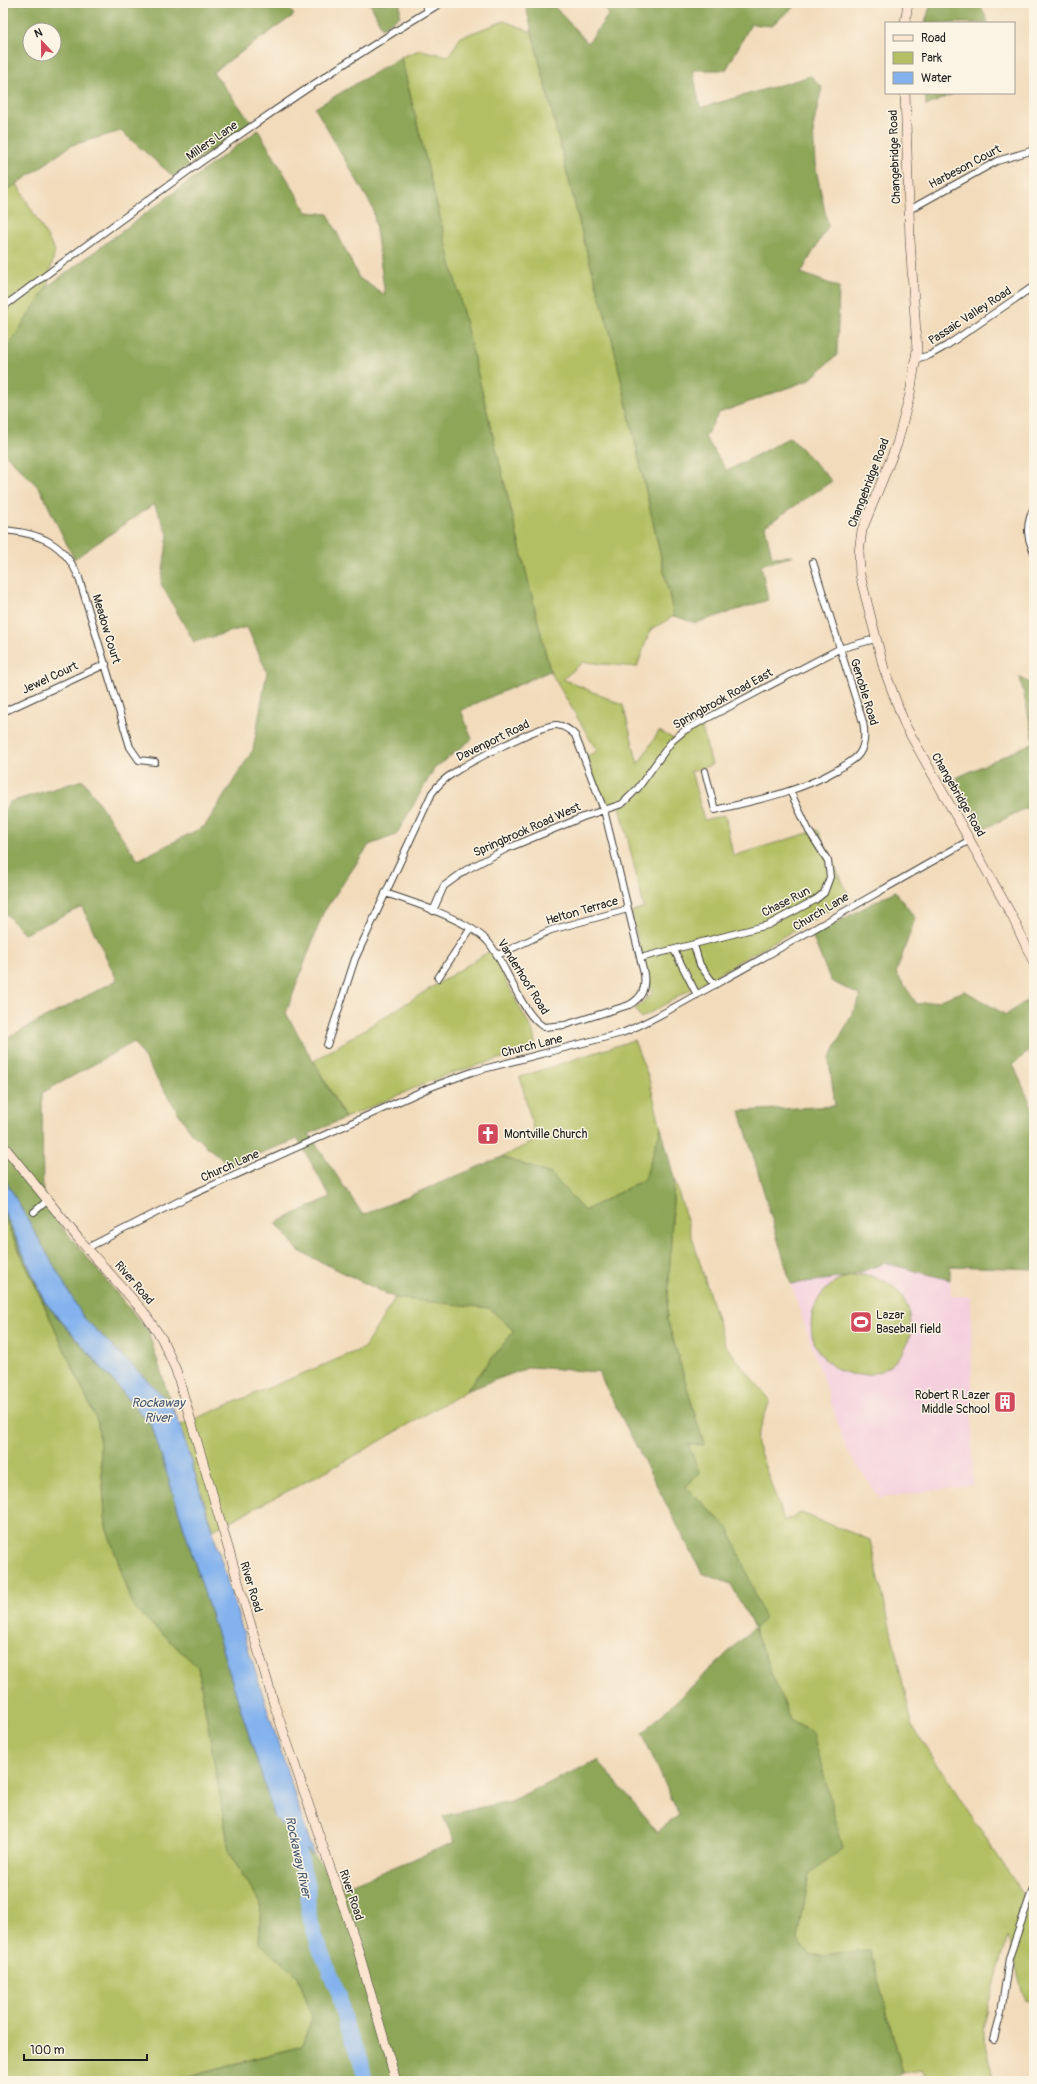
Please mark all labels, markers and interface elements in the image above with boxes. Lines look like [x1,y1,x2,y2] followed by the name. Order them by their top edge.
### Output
[22,22,62,62] north arrow
[885,22,1015,94] legend
[33,26,45,41] text: N
[921,31,946,46] text: Road
[921,51,942,66] text: Park
[921,71,952,86] text: Water
[886,109,904,204] street label: Changebridge Road
[183,118,241,164] street label: Millers Lane
[926,142,1004,192] street label: Harbeson Court
[926,284,1014,348] street label: Passaic Valley Road
[845,436,893,530] street label: Changebridge Road
[88,592,124,666] street label: Meadow Court
[847,657,881,727] street label: Genoble Road
[20,658,81,698] street label: Jewel Court
[671,665,776,733] street label: Springbrook Road East
[454,717,532,765] street label: Davenport Road
[928,750,988,840] street label: Changebridge Road
[471,799,583,860] street label: Springbrook Road West
[759,883,813,921] street label: Chase Run
[790,889,852,934] street label: Church Lane
[544,894,620,928] street label: Helton Terrace
[494,936,552,1018] street label: Vanderhoof Road
[500,1031,564,1061] street label: Church Lane
[475,1121,501,1147] church icon: Montville Church
[504,1127,588,1142] place label: Montville Church
[198,1146,262,1186] street label: Church Lane
[111,1258,157,1308] street label: River Road
[876,1308,941,1337] place label: Lazar Baseball field
[848,1309,874,1335] sports icon: Lazar Baseball field
[915,1388,991,1417] place label: Robert R Lazer Middle School
[992,1389,1018,1415] building icon: Robert R Lazer Middle School
[132,1395,186,1426] water label: Rockaway River
[236,1560,266,1614] street label: River Road
[282,1815,315,1902] water label: Rockaway River
[335,1868,367,1922] street label: River Road
[24,2036,147,2062] scale bar
[30,2043,65,2058] text: 100 m

